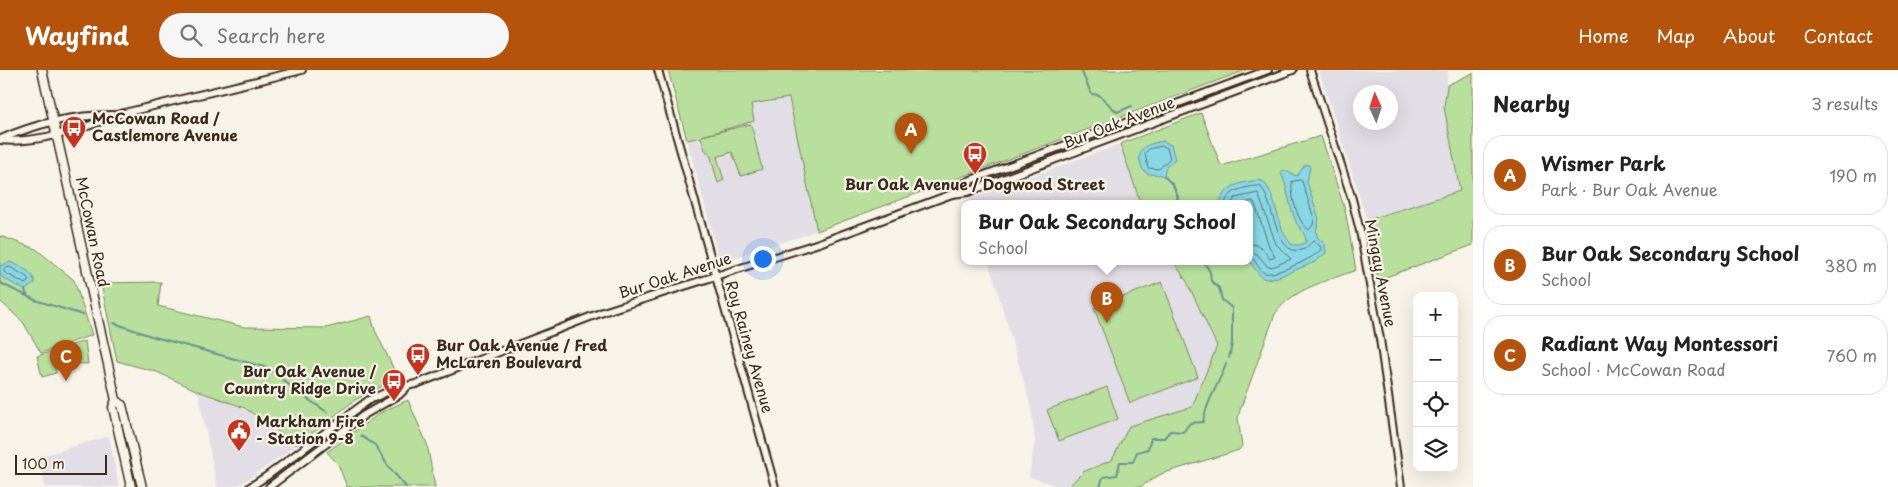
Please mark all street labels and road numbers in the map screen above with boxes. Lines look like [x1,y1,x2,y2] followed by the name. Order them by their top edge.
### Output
[1060,90,1177,153] street label: Bur Oak Avenue
[71,174,116,289] street label: McCowan Road
[1360,217,1403,329] street label: Mingay Avenue
[615,246,734,304] street label: Bur Oak Avenue
[721,278,780,416] street label: Roy Rainey Avenue

